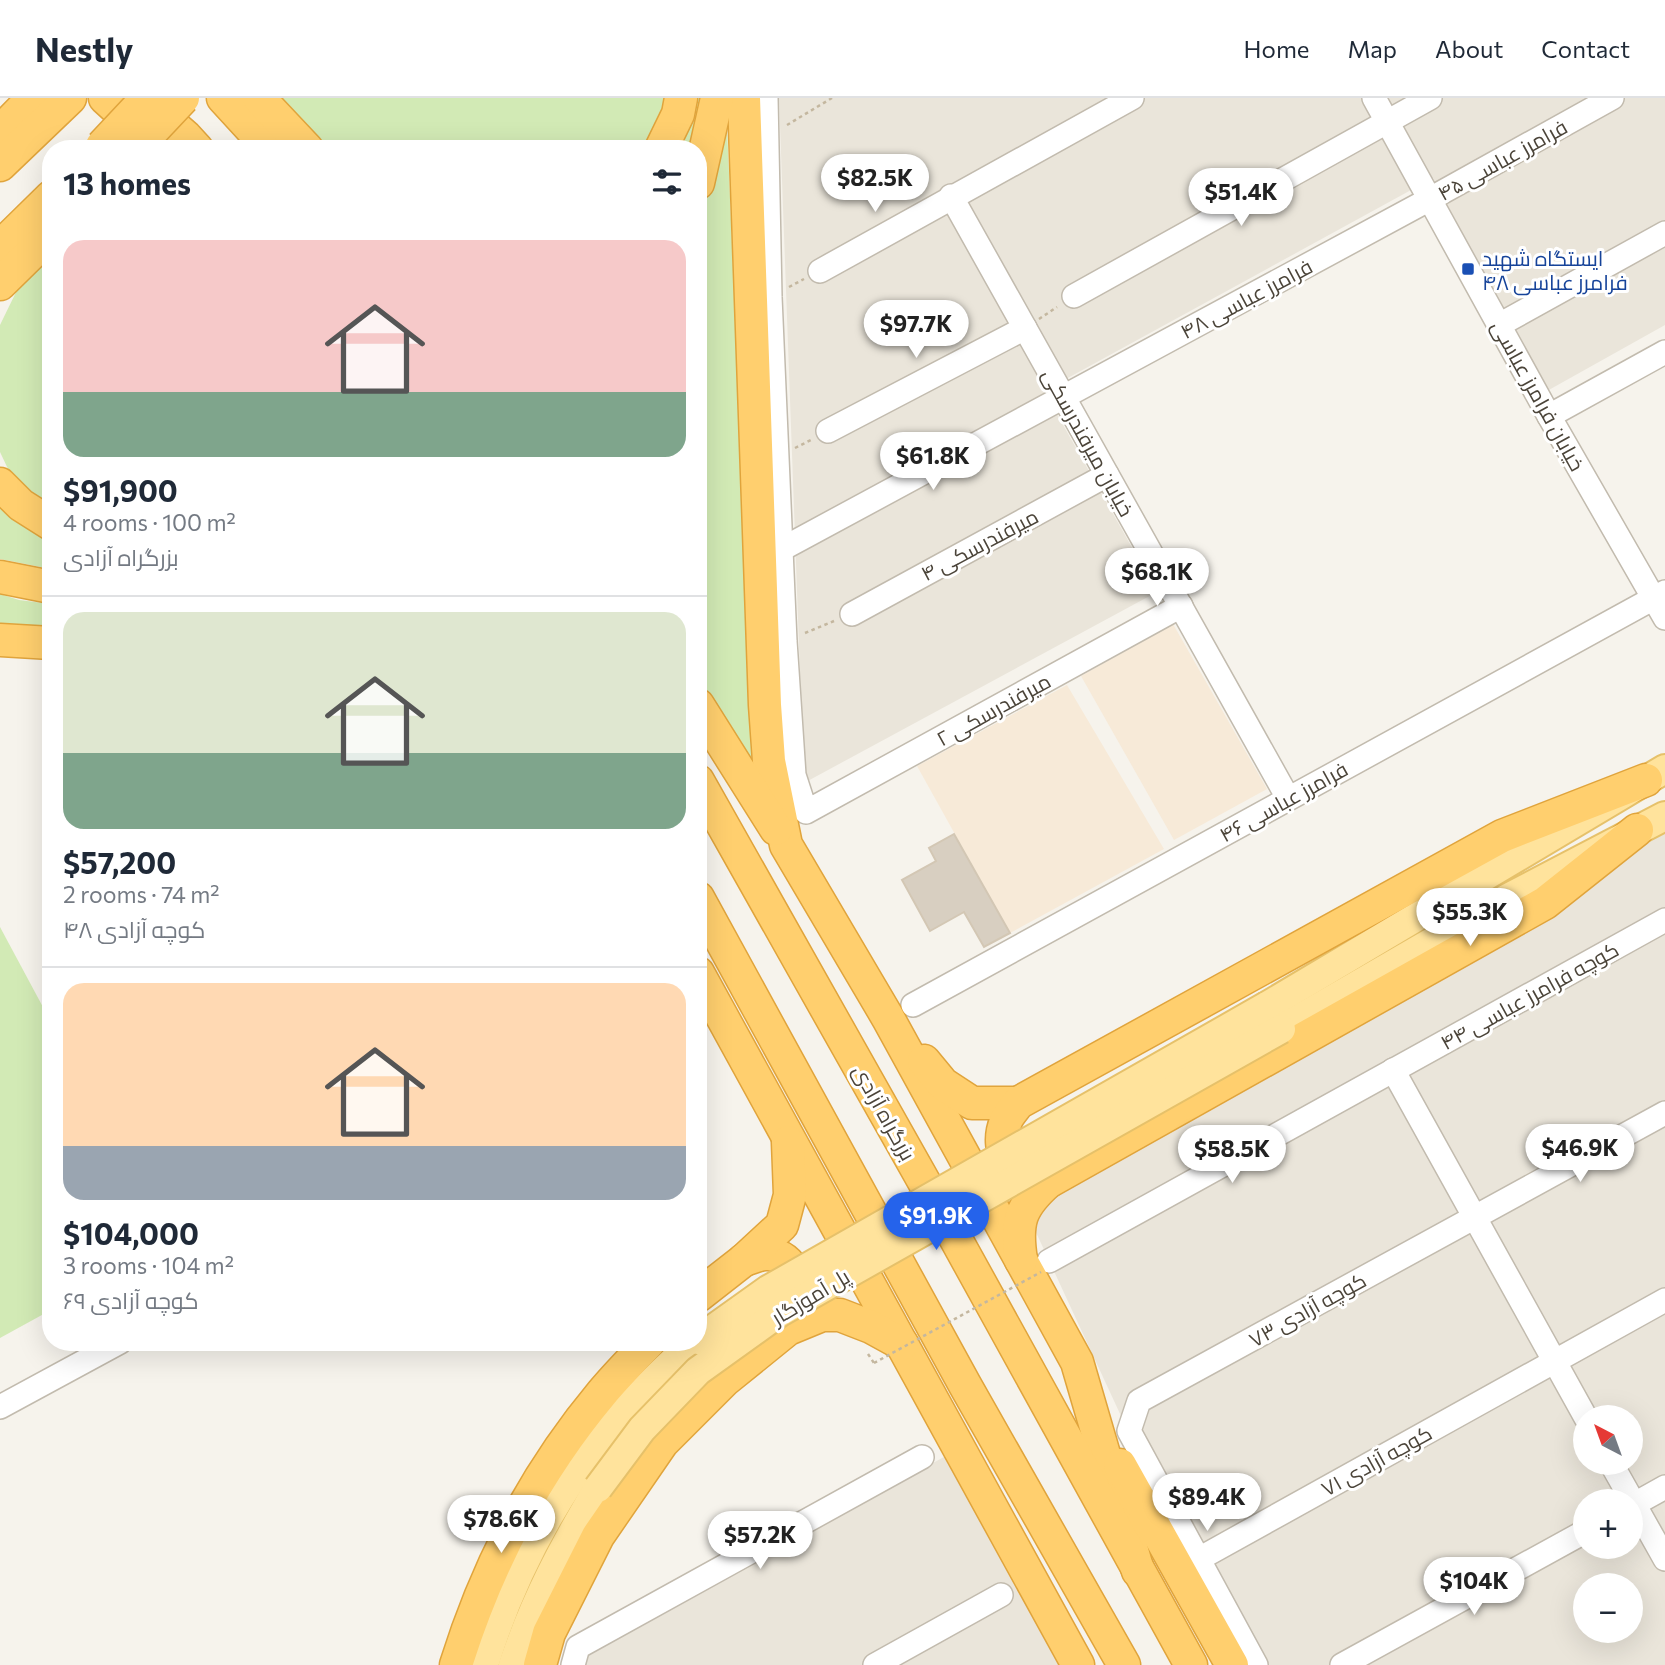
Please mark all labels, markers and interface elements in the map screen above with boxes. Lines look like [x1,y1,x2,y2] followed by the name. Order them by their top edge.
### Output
[35,28,133,69] text: Nestly
[1244,34,1310,63] text: Home
[1348,34,1397,63] text: Map
[1435,34,1503,63] text: About
[1541,34,1630,63] text: Contact
[1433,113,1572,207] street label: فرامرز عباسی ۴۵
[818,155,932,214] pin: $82.5K
[648,163,686,201] icon: filters
[837,163,913,191] text: $82.5K
[63,164,191,201] text: 13 homes
[1184,169,1298,228] pin: $51.4K
[1204,177,1278,205] text: $51.4K
[1482,245,1628,296] place label: ایستگاه شهید فرامرز عباسی ۴۸
[1176,253,1317,345] street label: فرامرز عباسی ۴۸
[1460,261,1476,277] marker: ایستگاه شهید فرامرز عباسی ۴۸
[312,286,438,412] icon: home
[859,300,973,360] pin: $97.7K
[880,309,952,337] text: $97.7K
[1485,315,1591,476] street label: خیابان فرامرز عباسی
[1036,364,1140,521] street label: خیابان میرفندرسکی
[876,432,990,492] pin: $61.8K
[896,441,970,469] text: $61.8K
[63,471,178,508] text: $91,900
[916,503,1043,587] street label: میرفندرسکی ۴
[63,508,236,536] text: 4 rooms · 100 m²
[63,543,179,571] text: بزرگراه آزادی
[1100,548,1214,608] pin: $68.1K
[1121,557,1193,585] text: $68.1K
[312,658,438,784] icon: home
[932,667,1055,752] street label: میرفندرسکی ۲
[1215,755,1352,848] street label: فرامرز عباسی ۴۶
[63,843,176,880] text: $57,200
[63,880,219,908] text: 2 rooms · 74 m²
[1413,888,1527,948] pin: $55.3K
[1432,897,1508,925] text: $55.3K
[63,915,205,943] text: کوچه آزادی ۴۸
[1436,936,1624,1057] street label: کوچه فرامرز عباسی ۴۴
[312,1029,438,1155] icon: home
[847,1060,922,1165] street label: بزرگراه آزادی
[1523,1124,1637,1184] pin: $46.9K
[1175,1126,1289,1185] pin: $58.5K
[1541,1133,1619,1161] text: $46.9K
[1194,1134,1270,1162] text: $58.5K
[879,1192,993,1252] pin: $91.9K
[899,1201,973,1229] text: $91.9K
[63,1214,199,1251] text: $104,000
[63,1251,234,1279] text: 3 rooms · 104 m²
[765,1263,856,1332] street label: پل آموزگار
[1244,1267,1371,1354] street label: کوچه آزادی ۷۳
[63,1286,199,1314] text: کوچه آزادی ۶۹
[1573,1405,1643,1475] north arrow
[1573,1405,1643,1643] map controls
[1316,1419,1437,1503] street label: کوچه آزادی ۷۱
[1150,1474,1264,1533] pin: $89.4K
[1168,1482,1246,1510] text: $89.4K
[1573,1489,1643,1559] button: +
[444,1496,558,1555] pin: $78.6K
[463,1504,539,1532] text: $78.6K
[703,1512,817,1571] pin: $57.2K
[724,1520,796,1548] text: $57.2K
[1425,1558,1523,1617] pin: $104K
[1439,1566,1509,1594] text: $104K
[1573,1573,1643,1643] button: −

